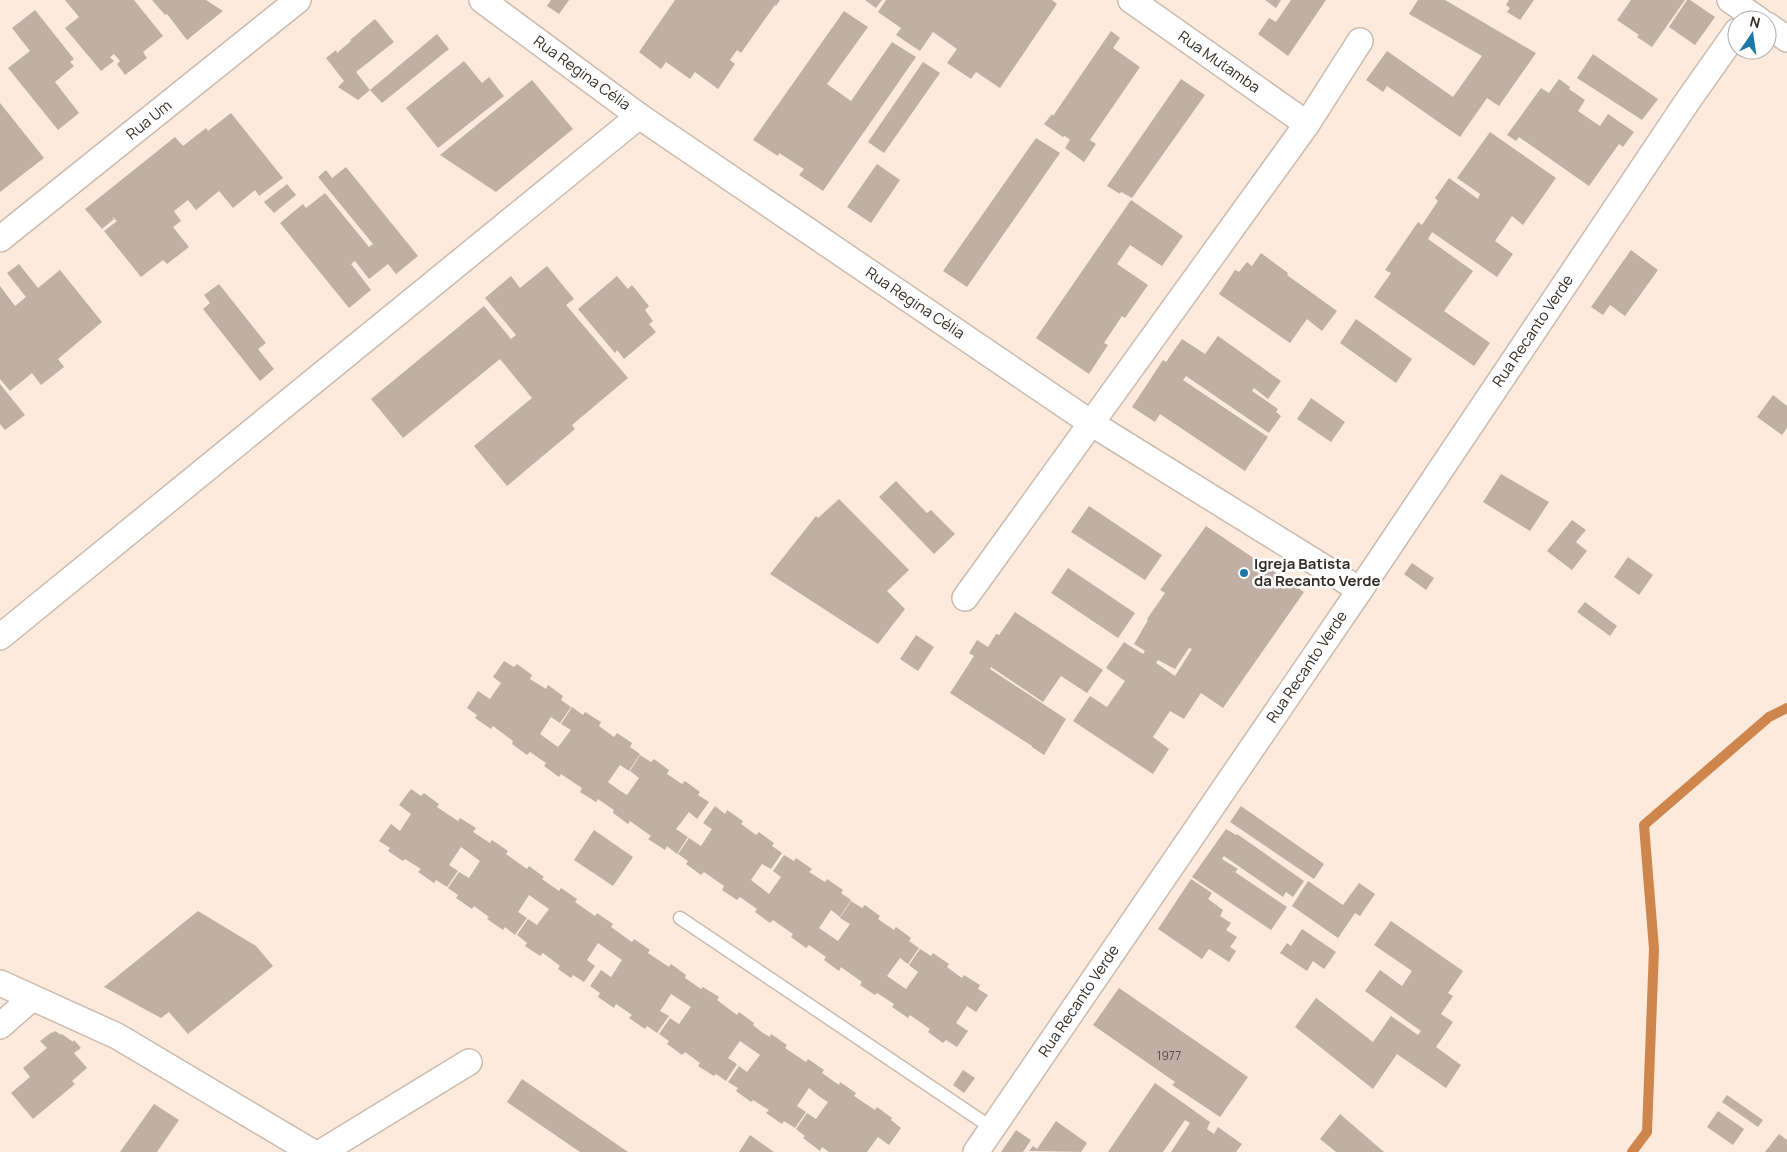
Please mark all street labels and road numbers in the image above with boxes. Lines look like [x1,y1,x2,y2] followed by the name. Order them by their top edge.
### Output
[1174,26,1264,98] street label: Rua Mutamba
[529,30,635,115] street label: Rua Regina Célia
[122,95,176,144] street label: Rua Um
[862,262,969,344] street label: Rua Regina Célia
[1487,270,1578,391] street label: Rua Recanto Verde
[1261,606,1352,727] street label: Rua Recanto Verde
[1033,940,1124,1061] street label: Rua Recanto Verde

